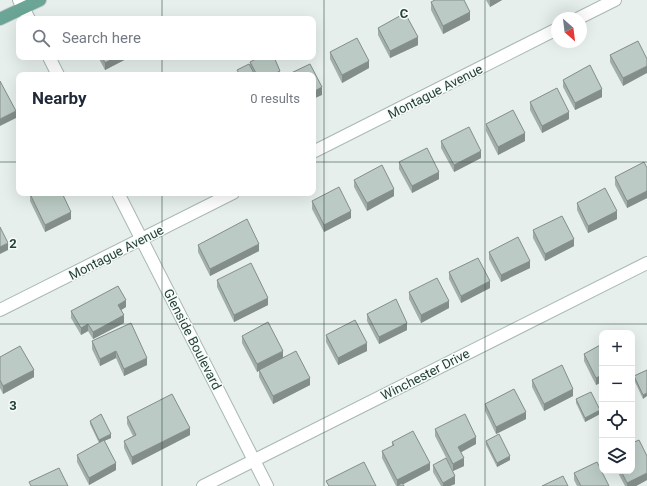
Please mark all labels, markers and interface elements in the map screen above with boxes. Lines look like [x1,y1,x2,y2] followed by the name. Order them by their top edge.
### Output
[400,6,409,21] text: C
[551,12,587,48] north arrow
[16,16,316,60] search box
[30,27,52,49] icon: search
[62,29,141,47] text: Search here
[385,61,485,122] street label: Montague Avenue
[32,88,87,108] text: Nearby
[250,91,300,106] text: 0 results
[66,222,166,283] street label: Montague Avenue
[9,236,17,251] text: 2
[161,286,224,392] street label: Glenside Boulevard
[599,330,635,474] map controls
[599,330,635,366] button: +
[378,346,472,403] street label: Winchester Drive
[599,366,635,402] button: −
[9,398,17,413] text: 3
[599,402,635,438] button: locate
[599,438,635,474] button: layers

